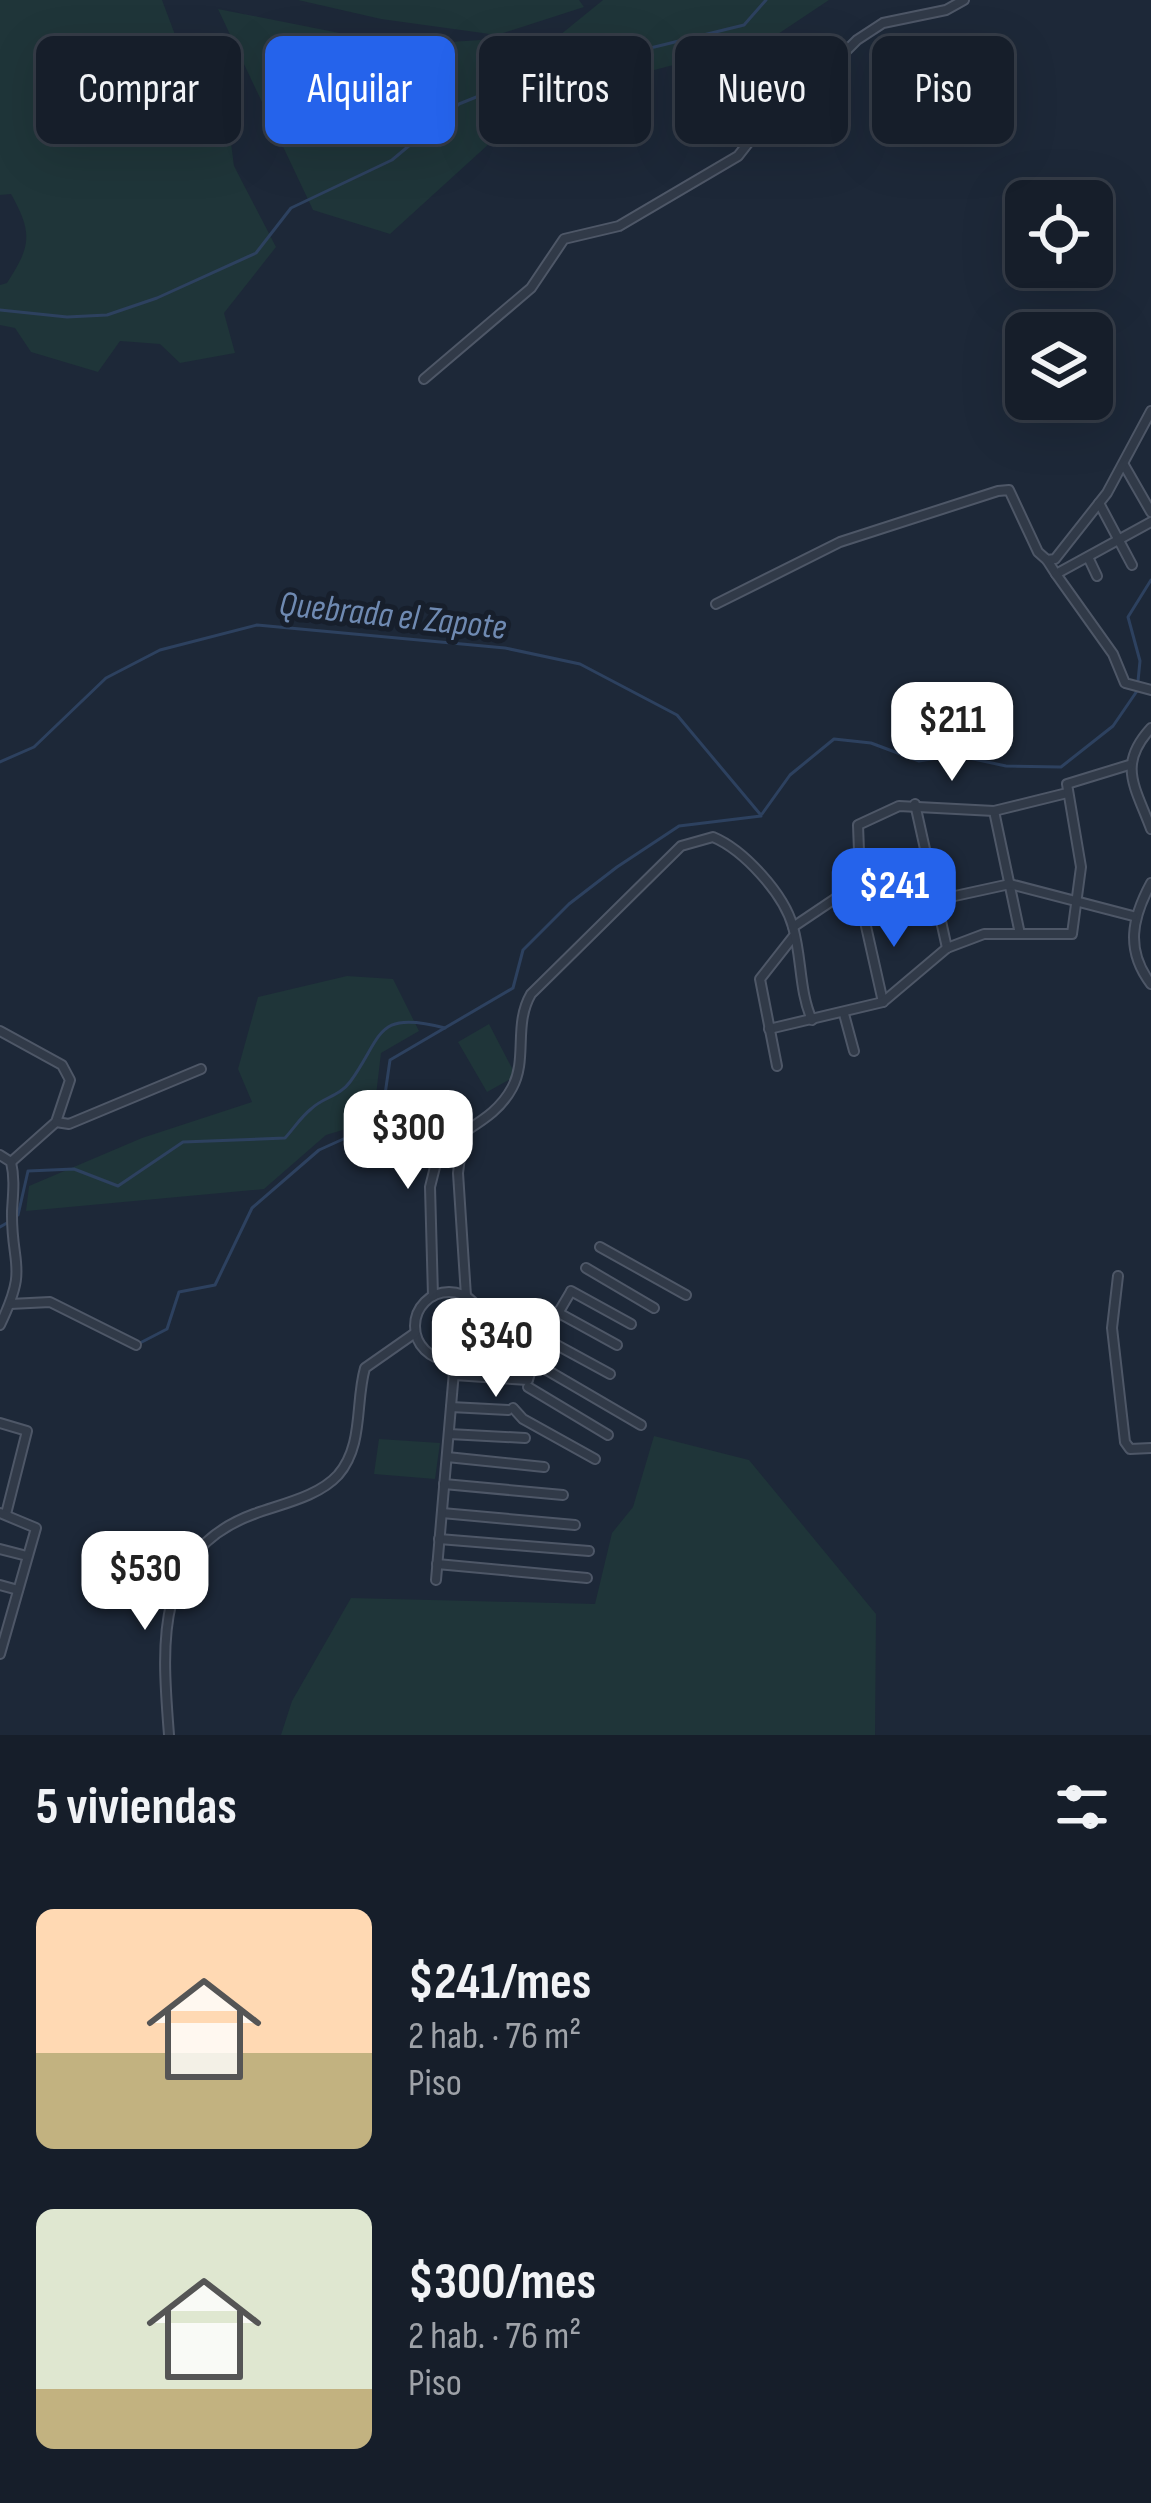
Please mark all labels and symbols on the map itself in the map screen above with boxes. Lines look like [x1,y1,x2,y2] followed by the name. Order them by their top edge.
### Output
[277,583,509,650] water label: Quebrada el Zapote
[881,682,1023,784] pin: $211
[823,848,965,950] pin: $241
[337,1090,479,1192] pin: $300
[425,1298,567,1400] pin: $340
[74,1531,216,1633] pin: $530

